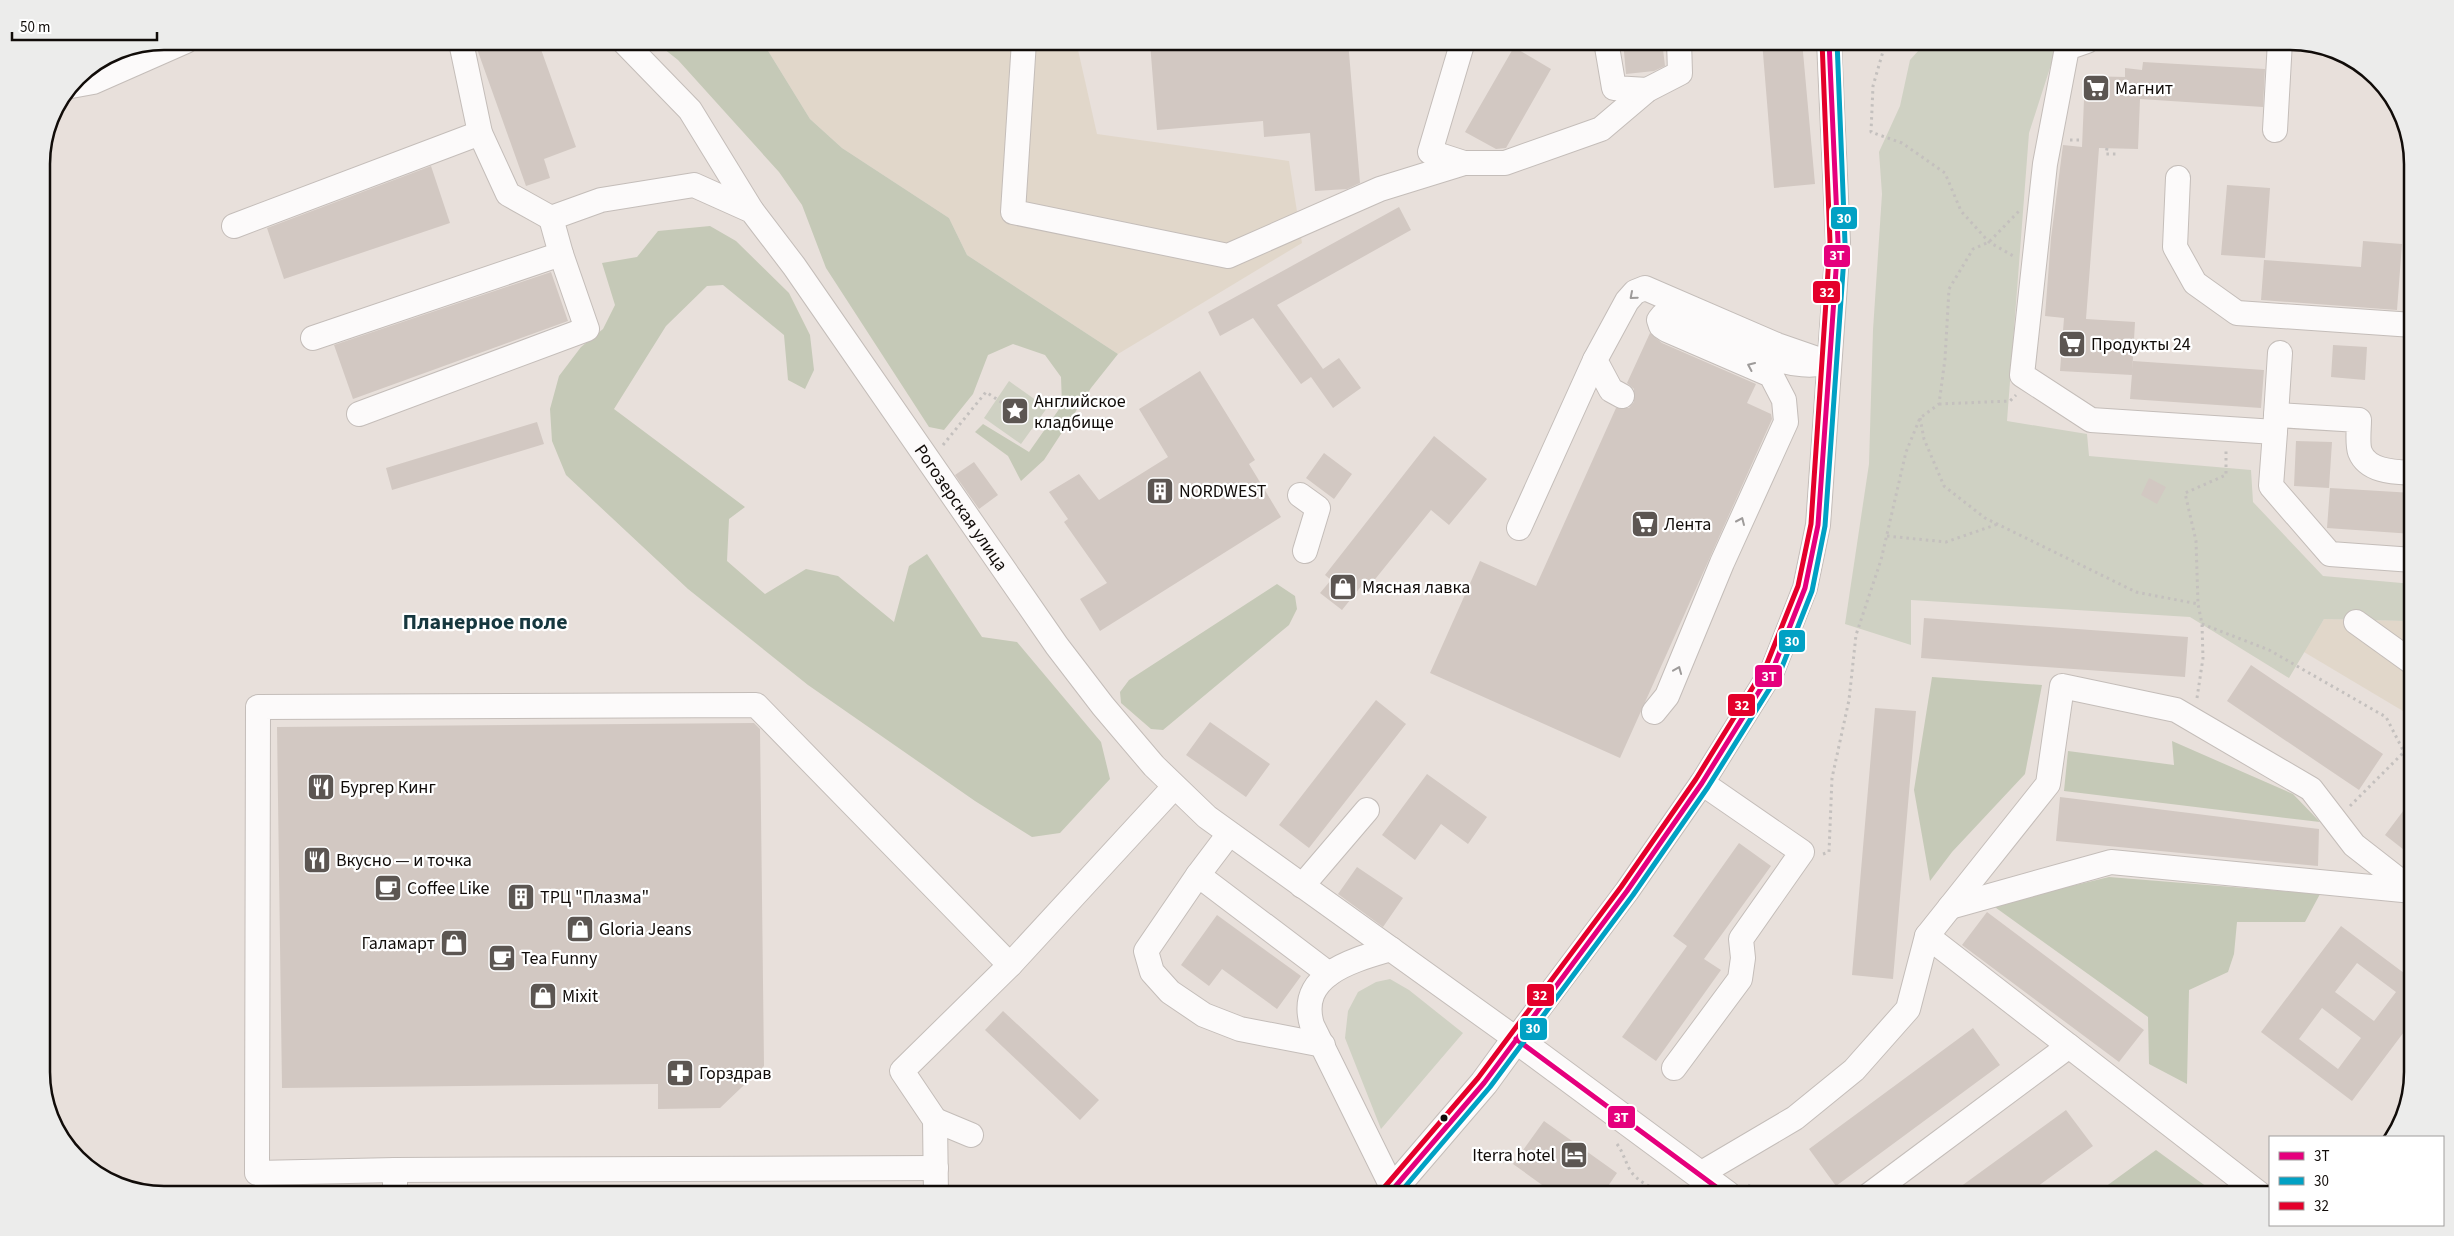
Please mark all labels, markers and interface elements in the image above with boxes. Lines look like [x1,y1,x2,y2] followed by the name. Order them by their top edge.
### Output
[12,10,158,42] scale bar
[20,17,50,38] text: 50 m
[2081,73,2111,103] supermarket icon: Магнит
[2115,76,2173,101] place label: Магнит
[1830,206,1858,230] line badge: 30
[1837,209,1851,229] text: 30
[1823,244,1851,268] line badge: 3Т
[1829,246,1845,266] text: 3Т
[1812,280,1841,304] line badge: 32
[1820,283,1834,303] text: 32
[1630,290,1639,299] one-way arrow
[2057,329,2087,359] supermarket icon: Продукты 24
[2091,332,2191,357] place label: Продукты 24
[1747,362,1756,373] one-way arrow
[1034,389,1126,435] place label: Английское кладбище
[1000,396,1030,426] place icon: Английское кладбище
[908,439,1013,576] street label: Рогозерская улица
[1145,476,1175,506] building icon: NORDWEST
[1179,479,1267,504] place label: NORDWEST
[1630,509,1660,539] supermarket icon: Лента
[1664,512,1711,537] place label: Лента
[1735,517,1745,526] one-way arrow
[1328,572,1358,602] shop icon: Мясная лавка
[1362,575,1470,600] place label: Мясная лавка
[402,606,568,638] district label: Планерное поле
[1778,629,1806,653] line badge: 30
[1785,632,1799,652] text: 30
[1754,664,1783,688] line badge: 3Т
[1672,666,1682,675] one-way arrow
[1761,667,1777,687] text: 3Т
[1727,693,1756,717] line badge: 32
[1735,696,1749,716] text: 32
[306,772,336,802] restaurant icon: Бургер Кинг
[340,775,436,800] place label: Бургер Кинг
[302,845,332,875] restaurant icon: Вкусно — и точка
[336,848,472,873] place label: Вкусно — и точка
[373,873,403,903] cafe icon: Coffee Like
[407,876,489,901] place label: Coffee Like
[506,882,536,912] building icon: ТРЦ "Плазма"
[540,885,649,910] place label: ТРЦ "Плазма"
[565,914,595,944] shop icon: Gloria Jeans
[599,917,692,942] place label: Gloria Jeans
[439,928,469,958] shop icon: Галамарт
[362,931,435,956] place label: Галамарт
[487,943,517,973] cafe icon: Tea Funny
[521,946,598,971] place label: Tea Funny
[528,981,558,1011] shop icon: Mixit
[1526,983,1555,1007] line badge: 32
[562,984,598,1009] place label: Mixit
[1533,986,1547,1006] text: 32
[1519,1017,1548,1041] line badge: 30
[1526,1019,1540,1039] text: 30
[665,1058,695,1088] pharmacy icon: Горздрав
[699,1061,771,1086] place label: Горздрав
[1607,1105,1636,1129] line badge: 3Т
[1613,1108,1629,1128] text: 3Т
[1439,1113,1449,1123] unlabelled marker
[2269,1136,2444,1226] legend
[1559,1140,1589,1170] hotel icon: Iterra hotel
[1472,1143,1555,1168] place label: Iterra hotel
[2314,1146,2330,1167] text: 3Т
[2314,1171,2329,1192] text: 30
[2314,1196,2329,1217] text: 32

